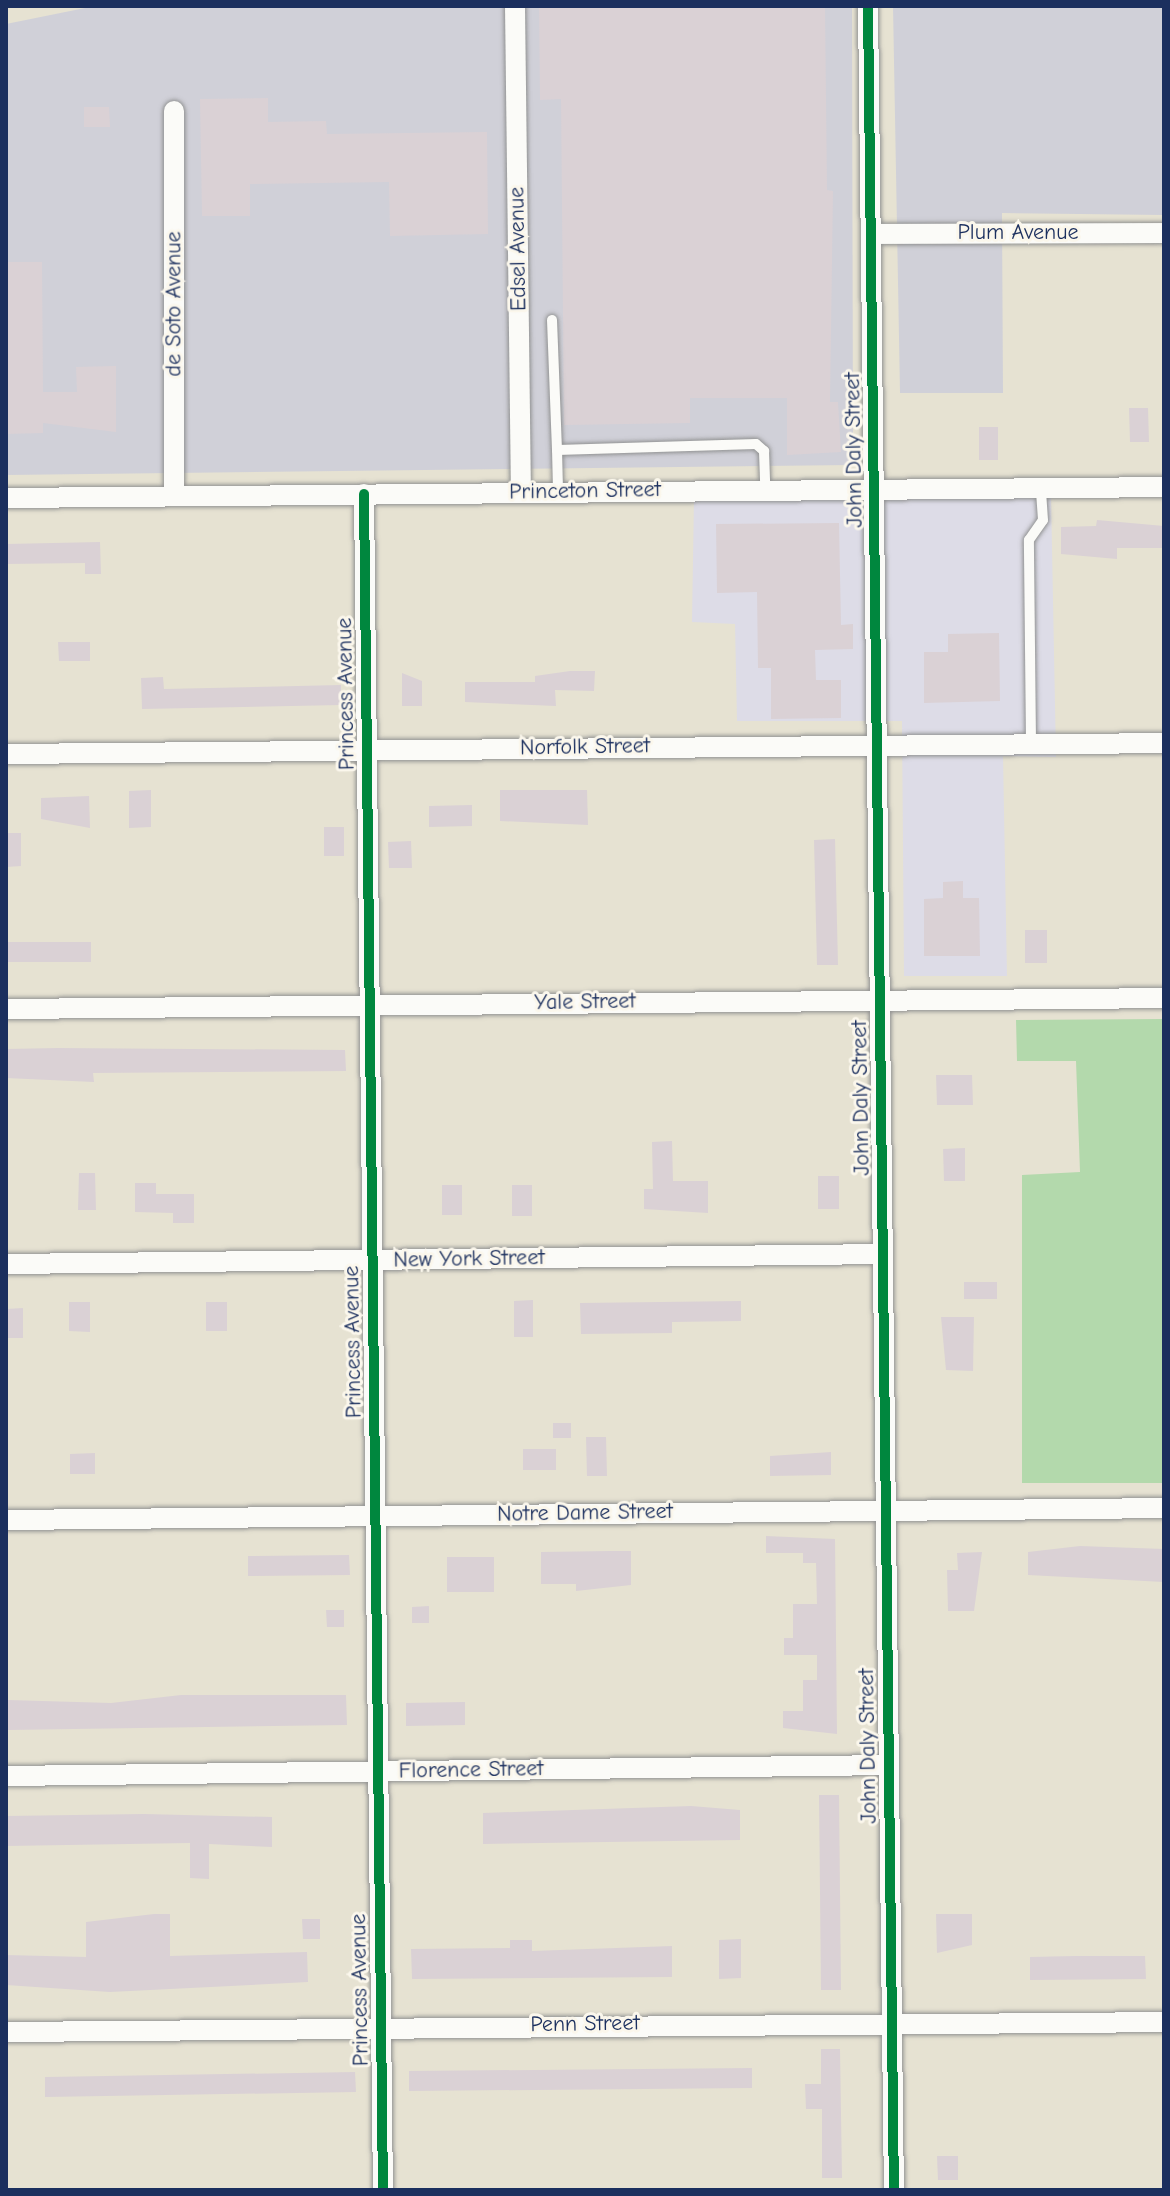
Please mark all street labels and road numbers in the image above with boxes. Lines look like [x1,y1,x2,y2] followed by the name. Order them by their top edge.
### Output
[504,187,532,311] street label: Edsel Avenue
[958,220,1078,246] street label: Plum Avenue
[161,231,187,377] street label: de Soto Avenue
[839,372,869,528] street label: John Daly Street
[509,476,661,506] street label: Princeton Street
[331,618,361,770] street label: Princess Avenue
[520,733,650,761] street label: Norfolk Street
[534,988,636,1016] street label: Yale Street
[846,1020,876,1176] street label: John Daly Street
[393,1244,545,1274] street label: New York Street
[338,1266,368,1418] street label: Princess Avenue
[497,1498,673,1528] street label: Notre Dame Street
[853,1668,883,1824] street label: John Daly Street
[398,1756,544,1784] street label: Florence Street
[345,1914,375,2066] street label: Princess Avenue
[530,2010,640,2038] street label: Penn Street

